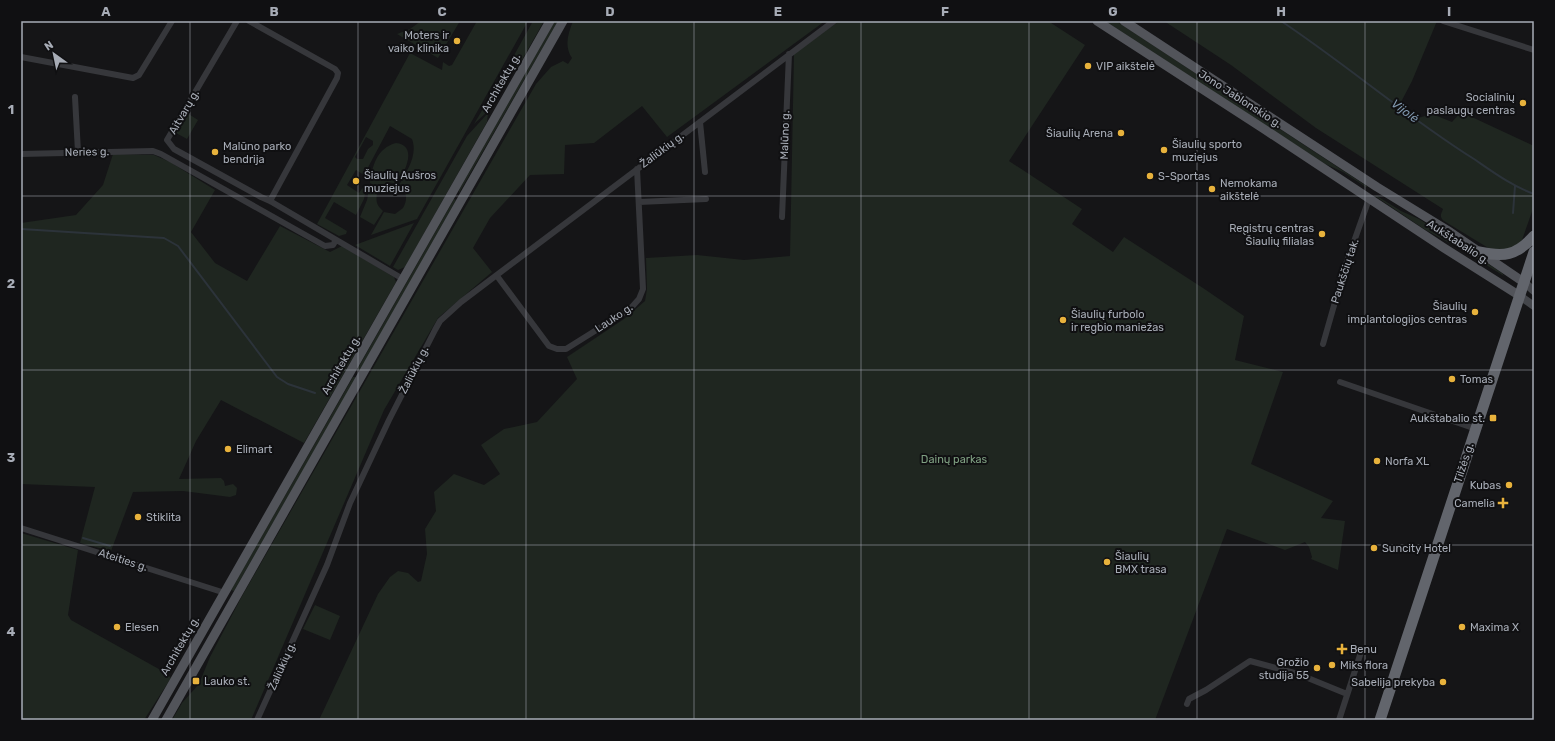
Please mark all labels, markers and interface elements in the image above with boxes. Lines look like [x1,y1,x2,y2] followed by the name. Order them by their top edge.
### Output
[101,4,111,19] text: A
[269,4,279,19] text: B
[437,4,447,19] text: C
[605,4,615,19] text: D
[774,4,782,19] text: E
[941,4,949,19] text: F
[1108,4,1118,19] text: G
[1276,4,1286,19] text: H
[1447,4,1451,19] text: I
[388,29,450,55] place label: Moters ir vaiko klinika
[34,34,74,74] north arrow
[452,36,462,46] marker: Moters ir vaiko klinika
[42,38,56,54] text: N
[479,51,523,115] street label: Architektų g.
[1096,60,1155,73] place label: VIP aikštelė
[1083,61,1093,71] marker: VIP aikštelė
[1196,67,1284,131] street label: Jono Jablonskio g.
[166,87,202,137] street label: Aitvarų g.
[1427,91,1515,117] place label: Socialinių paslaugų centras
[1389,96,1422,126] water label: Vijolė
[1518,98,1528,108] marker: Socialinių paslaugų centras
[8,102,14,117] text: 1
[778,110,792,160] street label: Malūno g.
[1046,127,1113,140] place label: Šiaulių Arena
[1116,128,1126,138] marker: Šiaulių Arena
[637,129,687,171] street label: Žaliūkių g.
[1172,138,1242,164] place label: Šiaulių sporto muziejus
[223,140,291,166] place label: Malūno parko bendrija
[65,145,110,159] street label: Neries g.
[1159,145,1169,155] marker: Šiaulių sporto muziejus
[210,147,220,157] marker: Malūno parko bendrija
[364,169,436,195] place label: Šiaulių Aušros muziejus
[1158,170,1210,183] place label: S-Sportas
[1145,171,1155,181] marker: S-Sportas
[351,176,361,186] marker: Šiaulių Aušros muziejus
[1220,177,1277,203] place label: Nemokama aikštelė
[1207,184,1217,194] marker: Nemokama aikštelė
[1424,217,1492,267] street label: Aukštabalio g.
[1229,222,1314,248] place label: Registrų centras Šiaulių filialas
[1317,229,1327,239] marker: Registrų centras Šiaulių filialas
[1328,237,1362,305] street label: Paukščių tak.
[7,276,15,291] text: 2
[1348,300,1467,326] place label: Šiaulių implantologijos centras
[593,301,635,335] street label: Lauko g.
[1470,307,1480,317] marker: Šiaulių implantologijos centras
[1071,308,1164,334] place label: Šiaulių furbolo ir regbio maniežas
[1058,315,1068,325] marker: Šiaulių furbolo ir regbio maniežas
[319,333,363,397] street label: Architektų g.
[396,344,432,396] street label: Žaliūkių g.
[1460,373,1493,386] place label: Tomas
[1447,374,1457,384] marker: Tomas
[1410,412,1485,425] place label: Aukštabalio st.
[1488,413,1498,423] marker: Aukštabalio st.
[1451,441,1477,485] street label: Tilžės g.
[236,443,273,456] place label: Elimart
[223,444,233,454] marker: Elimart
[7,450,16,465] text: 3
[921,453,988,466] park label: Dainų parkas
[1385,455,1429,468] place label: Norfa XL
[1372,456,1382,466] marker: Norfa XL
[1470,479,1501,492] place label: Kubas
[1504,480,1514,490] marker: Kubas
[1454,497,1495,510] place label: Camelia
[1498,498,1508,508] marker: Camelia
[146,511,181,524] place label: Stiklita
[133,512,143,522] marker: Stiklita
[1382,542,1451,555] place label: Suncity Hotel
[1369,543,1379,553] marker: Suncity Hotel
[97,546,149,574] street label: Ateities g.
[1115,550,1167,576] place label: Šiaulių BMX trasa
[1102,557,1112,567] marker: Šiaulių BMX trasa
[158,614,202,678] street label: Architektų g.
[125,621,159,634] place label: Elesen
[1470,621,1519,634] place label: Maxima X
[112,622,122,632] marker: Elesen
[1457,622,1467,632] marker: Maxima X
[7,624,16,639] text: 4
[266,640,299,692] street label: Žaliūkių g.
[1350,643,1377,656] place label: Benu
[1337,644,1347,654] marker: Benu
[1259,656,1309,682] place label: Grožio studija 55
[1340,659,1388,672] place label: Miks flora
[1327,660,1337,670] marker: Miks flora
[1312,663,1322,673] marker: Grožio studija 55
[204,675,250,688] place label: Lauko st.
[191,676,201,686] marker: Lauko st.
[1351,676,1435,689] place label: Sabelija prekyba
[1438,677,1448,687] marker: Sabelija prekyba

